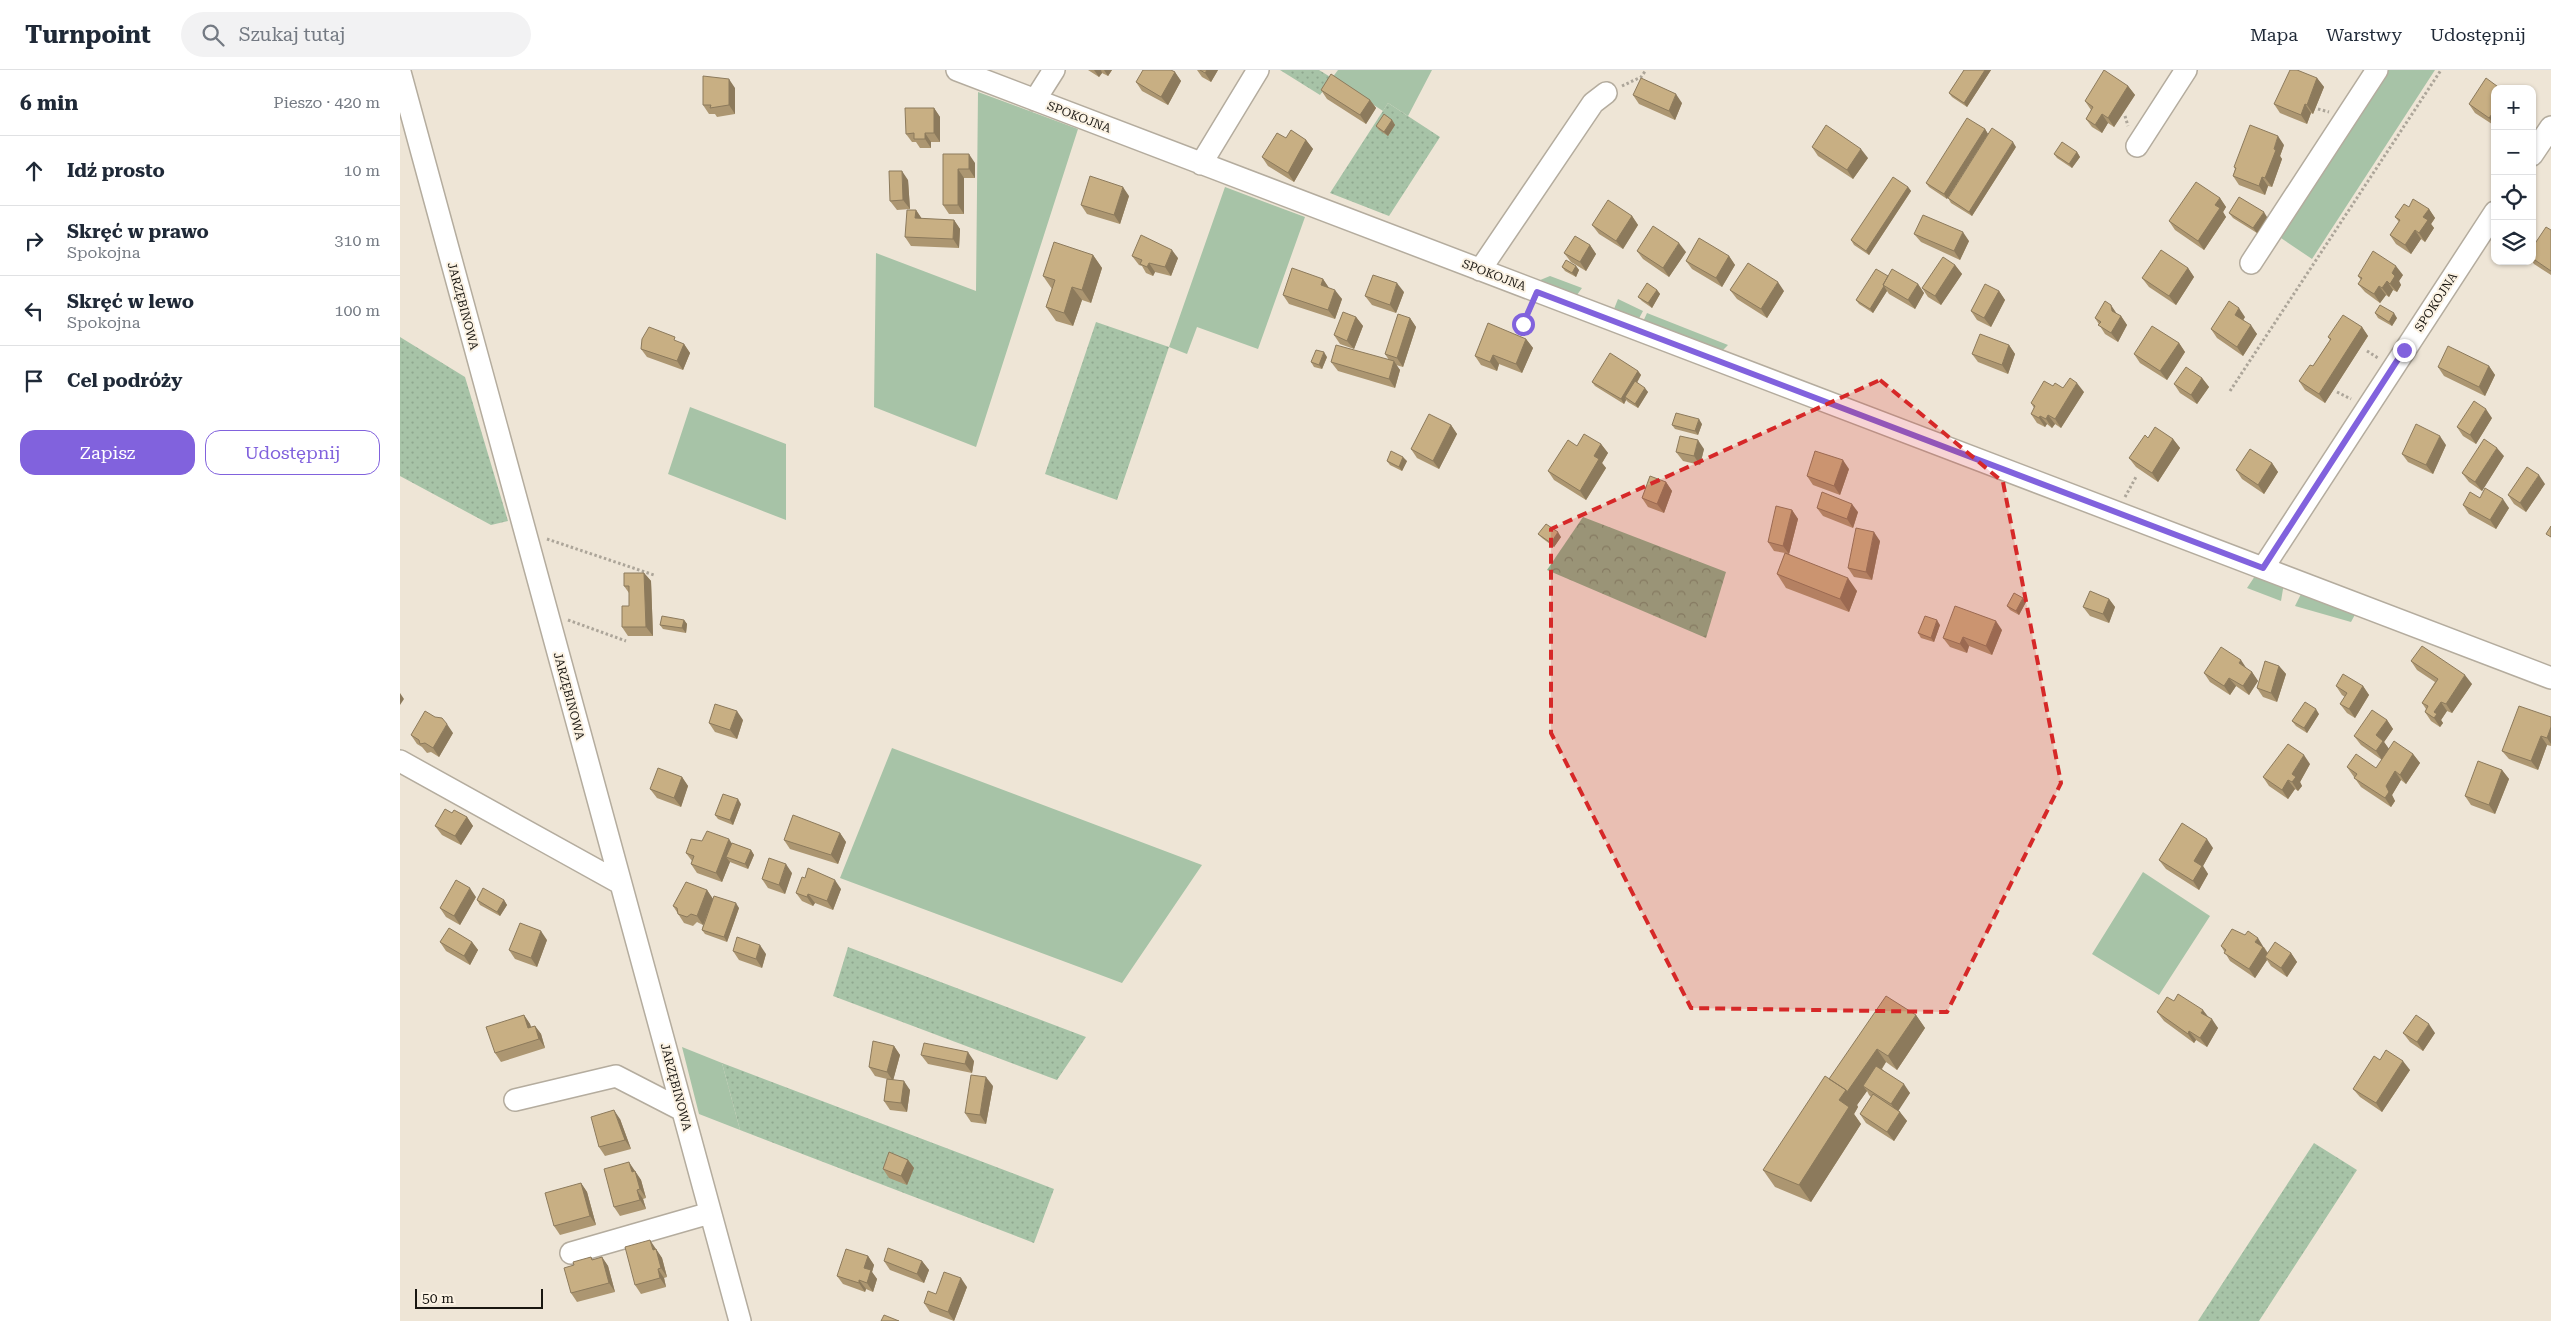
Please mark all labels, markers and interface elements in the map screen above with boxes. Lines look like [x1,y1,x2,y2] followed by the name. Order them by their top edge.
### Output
[181,12,531,57] search box
[25,21,151,49] text: Turnpoint
[199,21,227,49] icon: search
[239,23,346,46] text: Szukaj tutaj
[2250,24,2298,45] text: Mapa
[2326,24,2402,45] text: Warstwy
[2430,24,2526,45] text: Udostępnij
[2491,85,2536,265] map controls
[2491,85,2536,130] button: +
[20,91,78,115] text: 6 min
[273,93,380,112] text: Pieszo · 420 m
[1045,98,1113,136] street label: SPOKOJNA
[2491,130,2536,175] button: −
[20,157,48,185] icon: ahead
[67,159,165,182] text: Idź prosto
[343,161,380,180] text: 10 m
[2491,175,2536,220] button: locate
[67,220,209,243] text: Skręć w prawo
[2491,220,2536,265] button: layers
[20,227,48,255] icon: right
[334,231,380,250] text: 310 m
[67,243,141,262] text: Spokojna
[1460,256,1528,294] street label: SPOKOJNA
[445,261,482,352] street label: JARZĘBINOWA
[2412,269,2461,334] street label: SPOKOJNA
[67,290,194,313] text: Skręć w lewo
[20,297,48,325] icon: left
[334,301,380,320] text: 100 m
[67,313,141,332] text: Spokojna
[1512,313,1535,336] route start
[2393,339,2416,362] route end
[20,367,48,395] icon: arrive
[67,369,182,392] text: Cel podróży
[20,430,195,475] button: Zapisz
[205,430,380,475] button: Udostępnij
[551,651,588,742] street label: JARZĘBINOWA
[658,1042,695,1133] street label: JARZĘBINOWA
[415,1286,542,1309] scale bar
[422,1290,454,1306] text: 50 m

